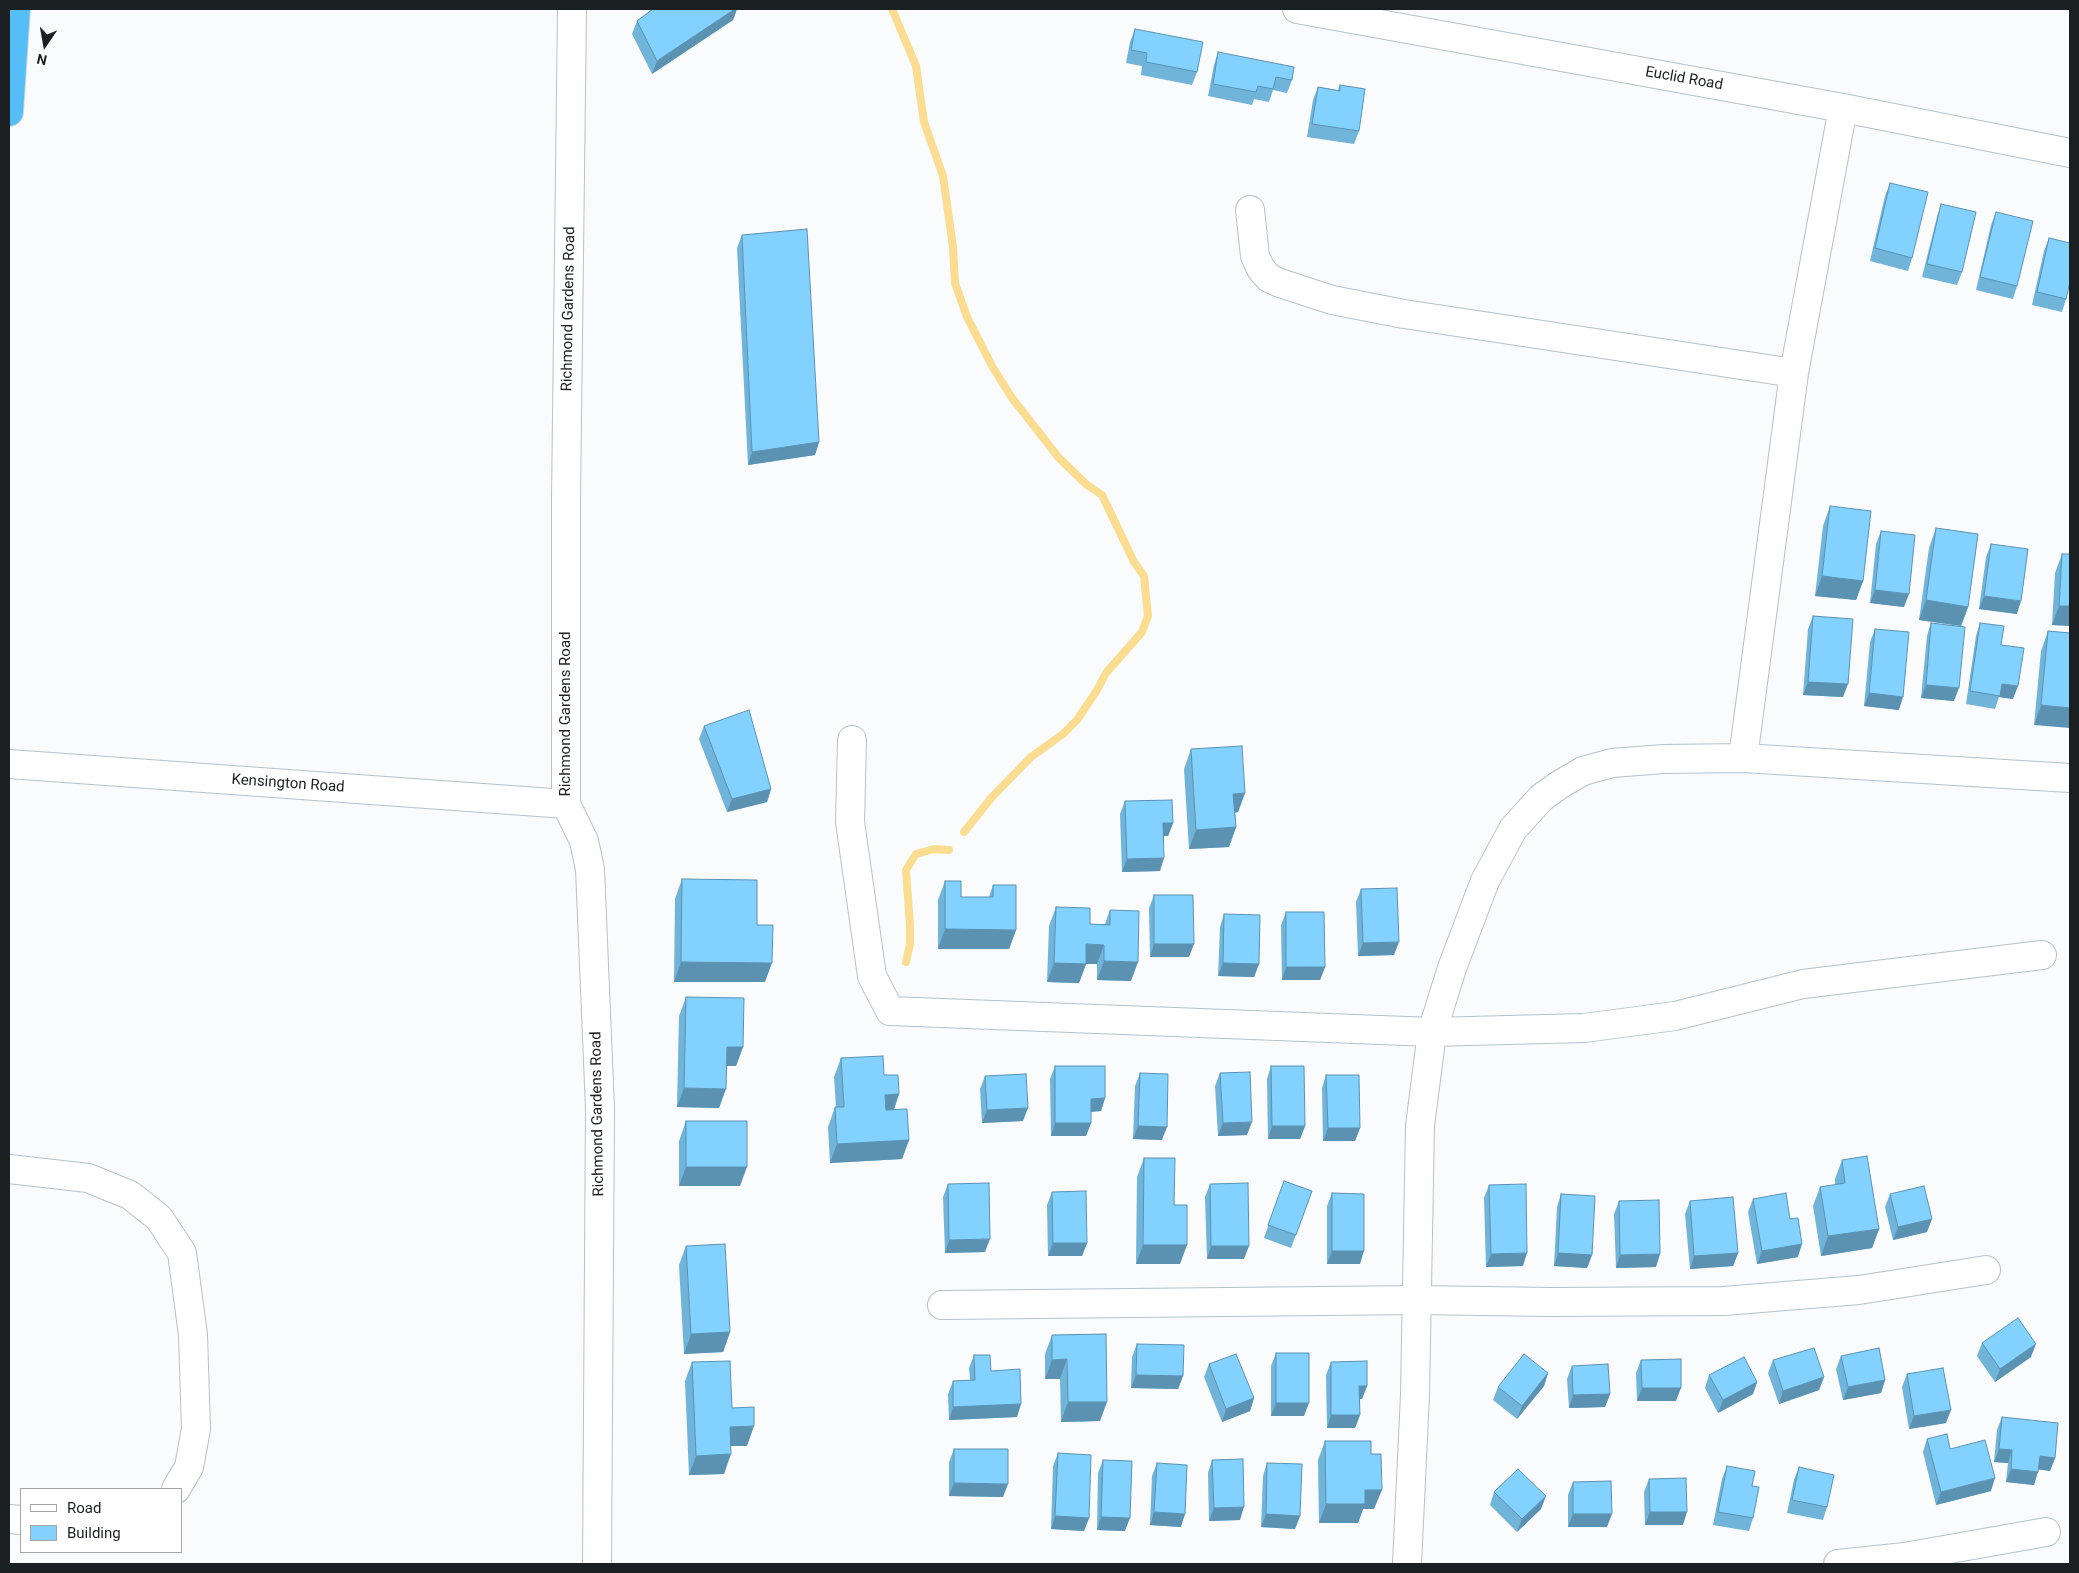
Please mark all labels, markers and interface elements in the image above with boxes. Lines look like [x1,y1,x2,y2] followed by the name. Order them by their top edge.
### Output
[20,20,70,70] north arrow
[35,51,48,69] text: N
[1644,63,1724,95] street label: Euclid Road
[559,226,579,392] street label: Richmond Gardens Road
[557,631,575,797] street label: Richmond Gardens Road
[231,771,345,797] street label: Kensington Road
[588,1031,608,1197] street label: Richmond Gardens Road
[20,1488,182,1553] legend
[67,1499,101,1517] text: Road
[67,1524,121,1542] text: Building

